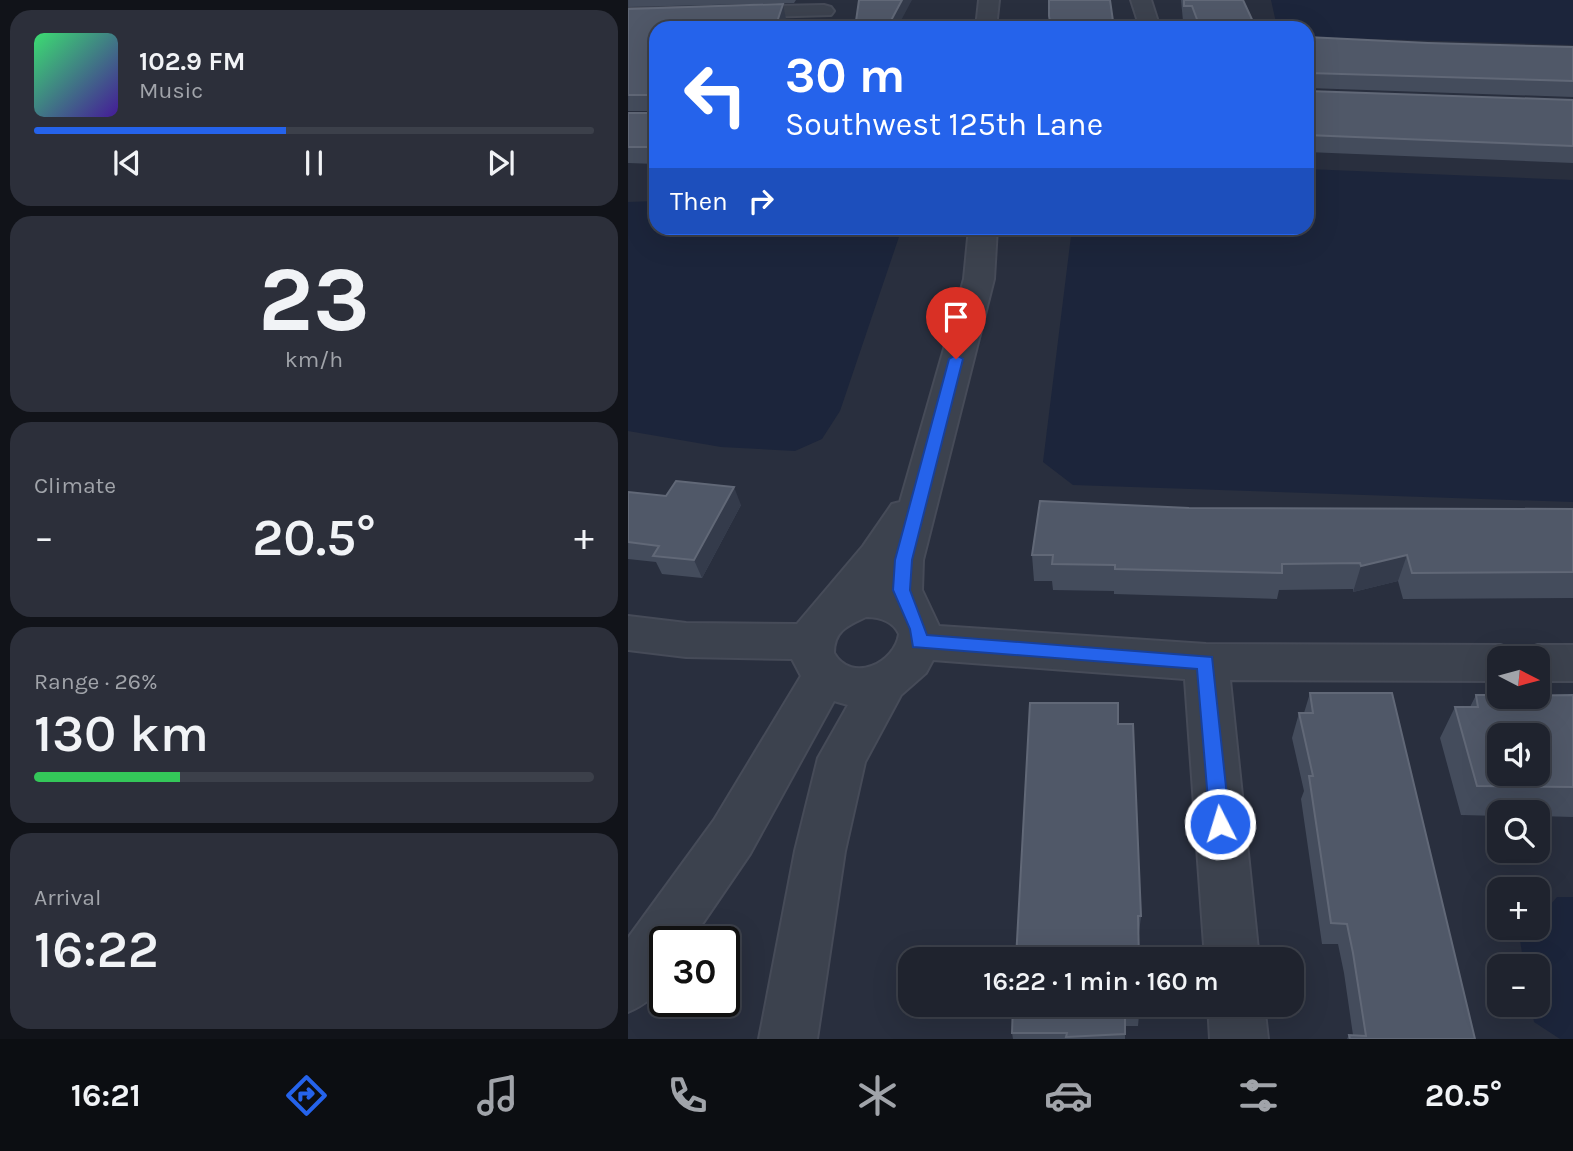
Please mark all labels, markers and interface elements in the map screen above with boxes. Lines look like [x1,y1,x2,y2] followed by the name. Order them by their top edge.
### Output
[139,46,245,77] text: 102.9 FM
[785,47,905,104] text: 30 m
[670,49,761,140] icon: left
[139,77,203,104] text: Music
[785,106,1103,143] text: Southwest 125th Lane
[108,144,146,182] icon: previous
[295,144,333,182] icon: pause
[482,144,520,182] icon: next
[742,182,780,220] icon: right
[670,186,728,217] text: Then
[258,247,370,353] text: 23
[926,287,986,359] pin
[937,298,975,336] icon: arrive
[285,346,343,373] text: km/h
[34,472,116,499] text: Climate
[252,507,376,568] text: 20.5°
[34,515,54,560] text: −
[574,515,594,560] text: +
[1487,646,1550,709] north arrow
[1487,646,1550,1017] map controls
[34,668,158,695] text: Range · 26%
[34,703,209,764] text: 130 km
[1487,723,1550,786] button: sound
[1183,787,1257,861] position arrow
[1487,800,1550,863] button: search
[1487,877,1550,940] button: +
[34,884,101,911] text: Arrival
[34,919,159,980] text: 16:22
[649,926,740,1017] speed limit sign: 30
[1487,954,1550,1017] button: −
[983,966,1219,997] text: 16:22 · 1 min · 160 m
[282,1071,331,1120] icon: directions
[473,1071,522,1120] icon: music
[663,1071,712,1120] icon: phone
[853,1071,902,1120] icon: climate
[1044,1071,1093,1120] icon: car
[1234,1071,1283,1120] icon: filters
[71,1077,141,1114] text: 16:21
[1425,1077,1502,1114] text: 20.5°

